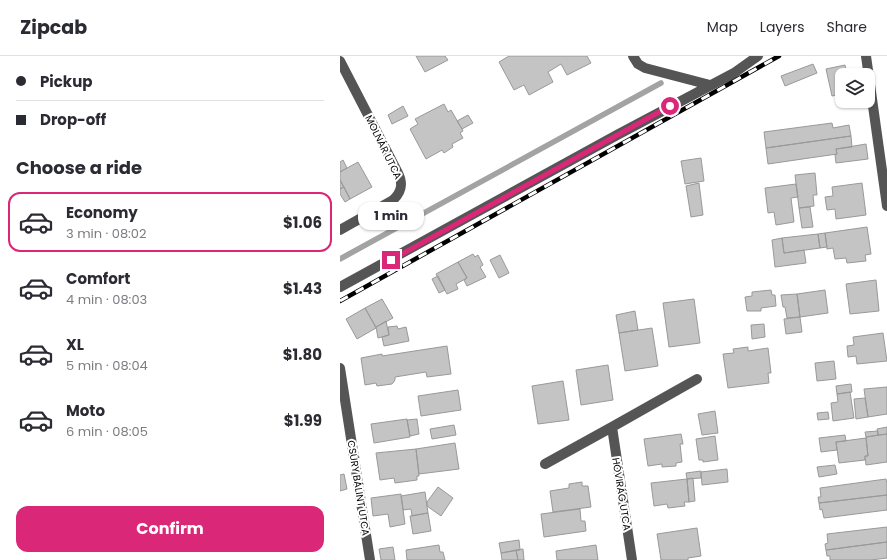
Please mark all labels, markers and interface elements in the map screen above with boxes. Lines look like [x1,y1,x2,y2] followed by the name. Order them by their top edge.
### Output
[20,14,87,41] text: Zipcab
[707,17,738,37] text: Map
[760,17,804,37] text: Layers
[826,17,867,37] text: Share
[835,68,875,108] map controls
[835,68,875,108] button: layers
[40,71,92,92] text: Pickup
[661,97,679,115] route start
[40,109,106,130] text: Drop-off
[361,113,406,182] street label: MOLNÁR UTCA
[16,155,142,180] text: Choose a ride
[66,202,138,223] text: Economy
[358,202,424,230] callout: 1 min
[18,204,54,240] icon: car
[374,206,408,225] text: 1 min
[283,212,322,233] text: $1.06
[66,224,147,243] text: 3 min · 08:02
[382,251,400,269] route end
[66,268,130,289] text: Comfort
[18,270,54,306] icon: car
[283,278,322,299] text: $1.43
[66,290,147,309] text: 4 min · 08:03
[66,334,84,355] text: XL
[18,336,54,372] icon: car
[283,344,322,365] text: $1.80
[66,356,148,375] text: 5 min · 08:04
[66,400,105,421] text: Moto
[18,402,54,438] icon: car
[284,410,322,431] text: $1.99
[66,422,148,441] text: 6 min · 08:05
[344,439,373,537] street label: CSŰRY BÁLINT UTCA
[608,456,635,532] street label: HÓVIRÁG UTCA
[16,506,324,552] button: Confirm

